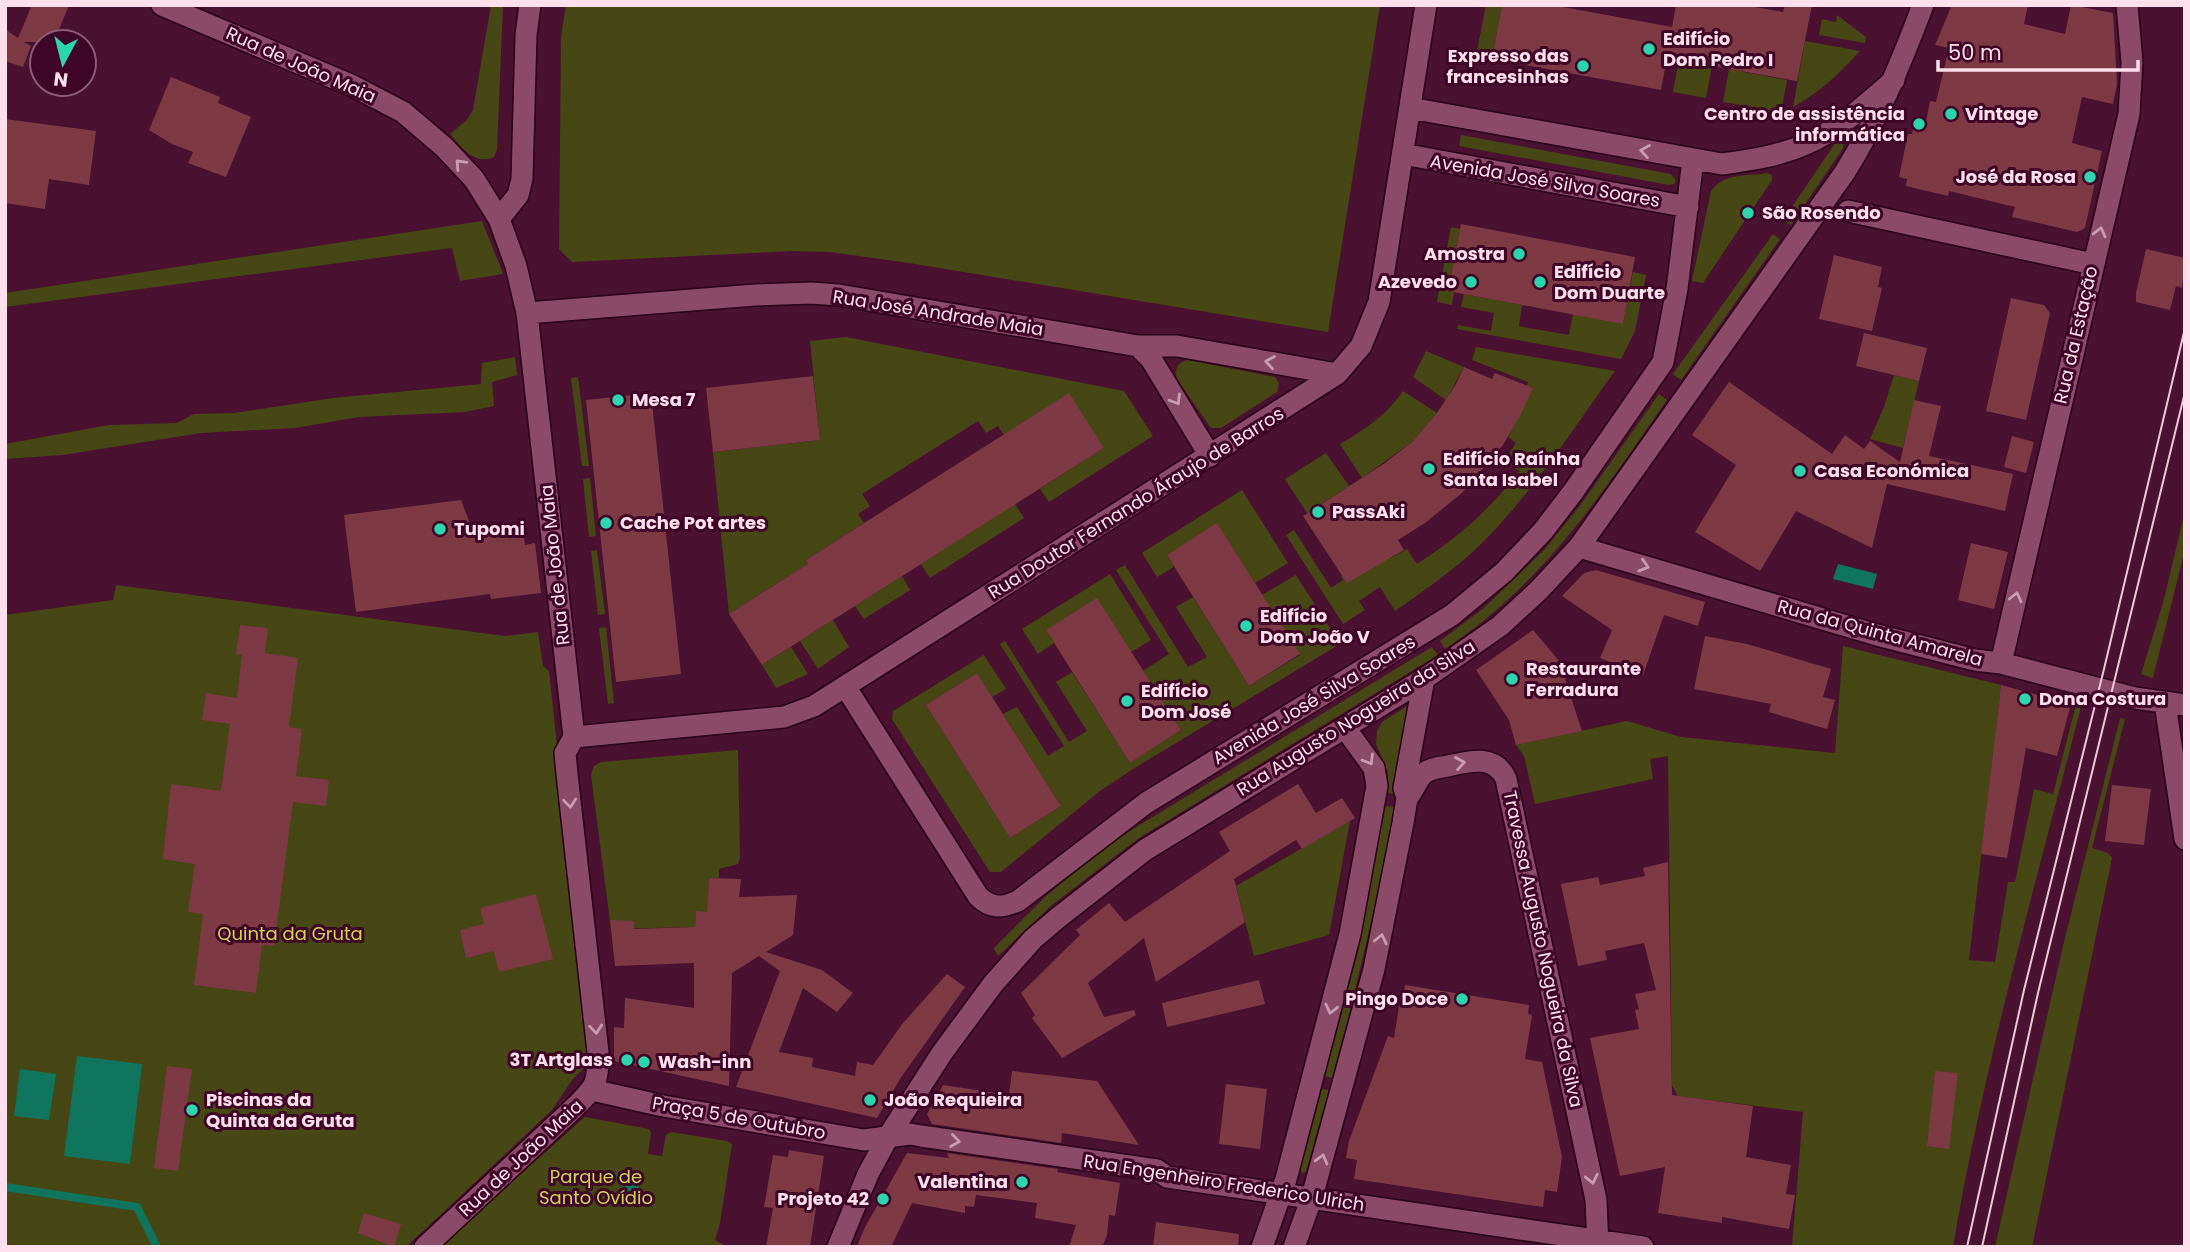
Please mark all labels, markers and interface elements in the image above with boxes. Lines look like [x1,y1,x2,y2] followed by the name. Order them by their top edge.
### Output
[222,20,380,109] street label: Rua de João Maia
[1663,26,1773,72] place label: Edifício Dom Pedro I
[28,28,98,98] north arrow
[1938,28,2138,72] scale bar
[1948,38,2002,67] text: 50 m
[1641,41,1657,57] marker: Edifício Dom Pedro I
[1447,43,1569,89] place label: Expresso das francesinhas
[1575,58,1591,74] marker: Expresso das francesinhas
[52,65,70,94] text: N
[1704,101,1905,147] place label: Centro de assistência informática
[1965,101,2038,126] place label: Vintage
[1943,106,1959,122] marker: Vintage
[1911,116,1927,132] marker: Centro de assistência informática
[1639,145,1651,160] one-way arrow
[1428,148,1662,213] street label: Avenida José Silva Soares
[455,159,468,172] one-way arrow
[1955,164,2076,189] place label: José da Rosa
[2082,169,2098,185] marker: José da Rosa
[1762,200,1881,225] place label: São Rosendo
[1740,205,1756,221] marker: São Rosendo
[2092,226,2106,238] one-way arrow
[1424,241,1505,266] place label: Amostra
[1511,246,1527,262] marker: Amostra
[1554,259,1665,305] place label: Edifício Dom Duarte
[2048,264,2104,406] street label: Rua da Estação
[1378,269,1457,294] place label: Azevedo
[1463,274,1479,290] marker: Azevedo
[1532,274,1548,290] marker: Edifício Dom Duarte
[831,284,1045,342] street label: Rua José Andrade Maia
[1264,355,1276,370] one-way arrow
[632,387,696,412] place label: Mesa 7
[610,392,626,408] marker: Mesa 7
[1168,392,1181,405] one-way arrow
[983,401,1288,604] street label: Rua Doutor Fernando Áraujo de Barros
[1443,446,1580,492] place label: Edifício Raínha Santa Isabel
[1814,458,1969,483] place label: Casa Económica
[1421,461,1437,477] marker: Edifício Raínha Santa Isabel
[1792,463,1808,479] marker: Casa Económica
[534,483,575,647] street label: Rua de João Maia
[1332,499,1405,524] place label: PassAki
[1310,504,1326,520] marker: PassAki
[620,510,766,535] place label: Cache Pot artes
[598,515,614,531] marker: Cache Pot artes
[454,516,525,541] place label: Tupomi
[432,521,448,537] marker: Tupomi
[1638,558,1650,573] one-way arrow
[2008,591,2023,603] one-way arrow
[1775,593,1985,672] street label: Rua da Quinta Amarela
[1260,603,1370,649] place label: Edifício Dom João V
[1238,618,1254,634] marker: Edifício Dom João V
[1207,629,1420,770] street label: Avenida José Silva Soares
[1232,634,1480,802] street label: Rua Augusto Nogueira da Silva
[1526,656,1641,702] place label: Restaurante Ferradura
[1504,671,1520,687] marker: Restaurante Ferradura
[1141,678,1231,724] place label: Edifício Dom José
[2039,686,2166,711] place label: Dona Costura
[2017,691,2033,707] marker: Dona Costura
[1119,693,1135,709] marker: Edifício Dom José
[1360,753,1373,766] one-way arrow
[1454,757,1466,772] one-way arrow
[1498,788,1589,1110] street label: Travessa Augusto Nogueira da Silva
[563,797,578,809] one-way arrow
[217,921,363,946] park label: Quinta da Gruta
[1373,933,1387,945] one-way arrow
[1345,986,1448,1011] place label: Pingo Doce
[1454,991,1470,1007] marker: Pingo Doce
[1325,1002,1339,1014] one-way arrow
[588,1023,603,1035] one-way arrow
[510,1047,613,1072] place label: 3T Artglass
[658,1049,751,1074] place label: Wash-inn
[619,1052,635,1068] marker: 3T Artglass
[636,1054,652,1070] marker: Wash-inn
[206,1087,354,1133] place label: Piscinas da Quinta da Gruta
[884,1087,1022,1112] place label: João Requieira
[650,1090,828,1145] street label: Praça 5 de Outubro
[862,1092,878,1108] marker: João Requieira
[453,1093,588,1222] street label: Rua de João Maia
[184,1102,200,1118] marker: Piscinas da Quinta da Gruta
[949,1133,961,1148] one-way arrow
[1082,1148,1366,1217] street label: Rua Engenheiro Frederico Ulrich
[1314,1153,1329,1165] one-way arrow
[539,1164,653,1210] park label: Parque de Santo Ovídio
[917,1169,1008,1194] place label: Valentina
[1583,1173,1598,1185] one-way arrow
[1014,1174,1030,1190] marker: Valentina
[777,1186,869,1211] place label: Projeto 42
[875,1191,891,1207] marker: Projeto 42

